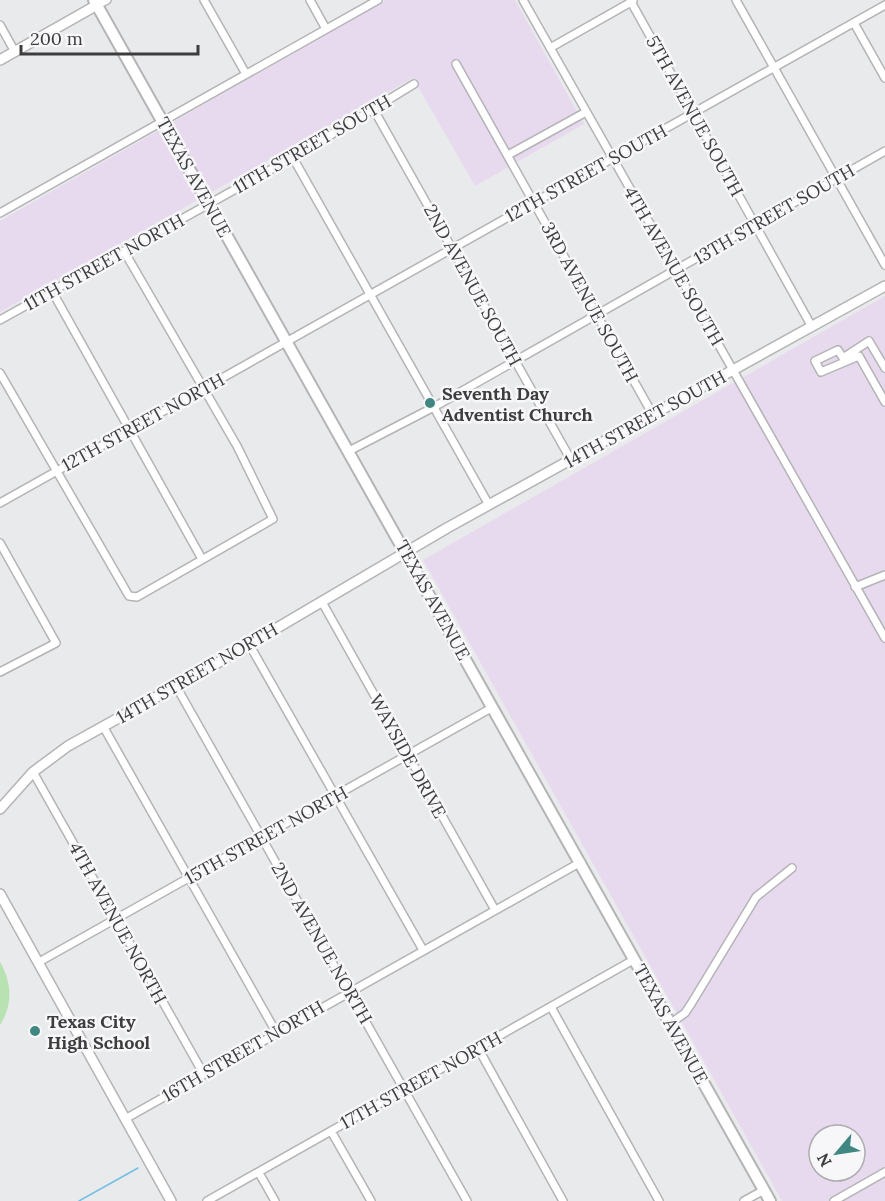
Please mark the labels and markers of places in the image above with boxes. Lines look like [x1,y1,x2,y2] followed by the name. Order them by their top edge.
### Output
[442,382,593,426] place label: Seventh Day Adventist Church
[423,396,437,410] marker: Seventh Day Adventist Church
[47,1010,151,1054] place label: Texas City High School
[28,1024,42,1038] marker: Texas City High School

